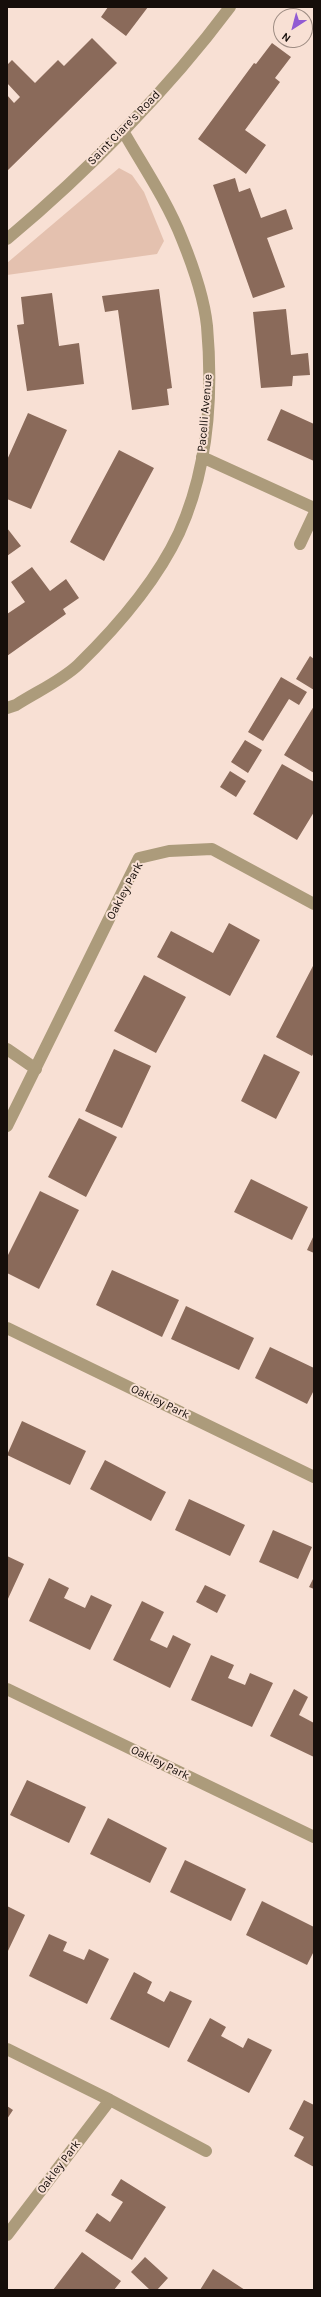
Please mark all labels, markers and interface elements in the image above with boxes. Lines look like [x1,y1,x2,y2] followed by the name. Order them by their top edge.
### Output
[273,8,313,48] north arrow
[279,30,293,45] text: N
[85,88,163,168] street label: Saint Clare's Road
[194,373,216,453] street label: Pacelli Avenue
[104,860,146,922] street label: Oakley Park
[128,1382,192,1422] street label: Oakley Park
[128,1743,192,1783] street label: Oakley Park
[34,2137,84,2197] street label: Oakley Park

